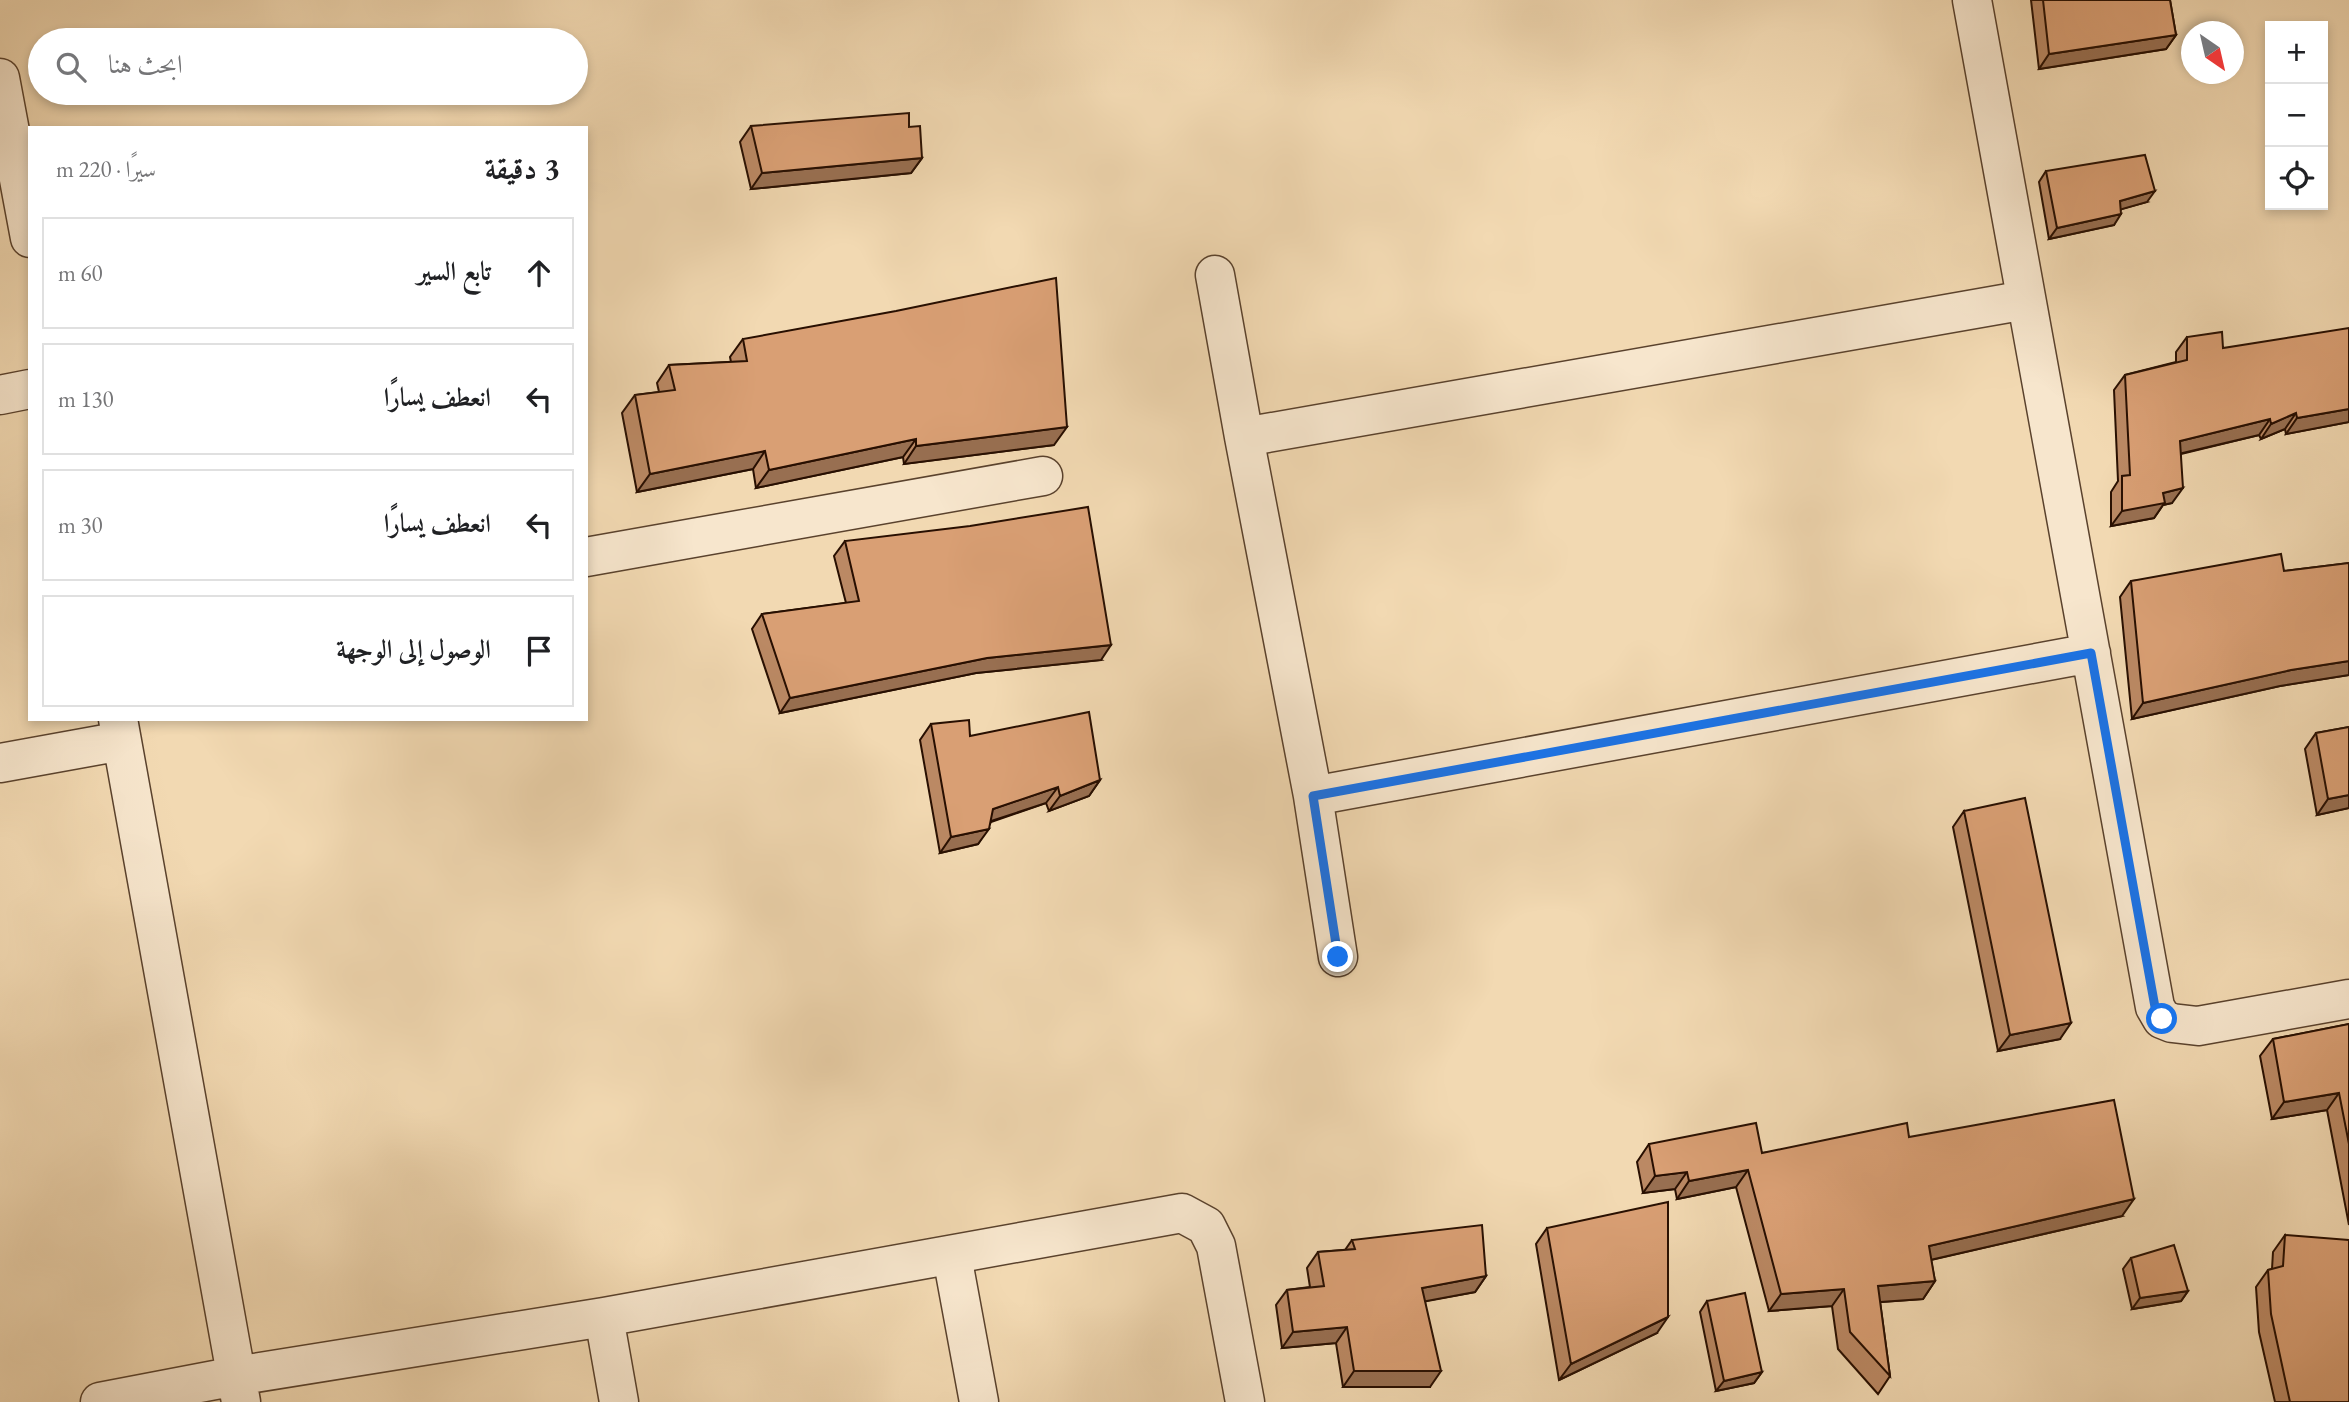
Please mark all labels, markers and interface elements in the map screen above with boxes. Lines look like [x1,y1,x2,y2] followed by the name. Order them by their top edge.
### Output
[2181,21,2244,84] north arrow
[2265,21,2328,210] map controls
[2265,21,2328,84] button: +
[28,28,588,105] search box
[108,47,183,81] text: ابحث هنا
[52,48,90,86] icon: search
[2265,84,2328,147] button: −
[2265,147,2328,210] button: locate
[485,149,560,188] text: 3 دقيقة
[56,154,156,184] text: سيرًا · 220 m
[417,254,491,288] text: تابع السير
[520,254,558,292] icon: ahead
[58,258,103,288] text: 60 m
[384,380,491,414] text: انعطف يسارًا
[520,380,558,418] icon: left
[58,384,114,414] text: 130 m
[384,506,491,540] text: انعطف يسارًا
[520,506,558,544] icon: left
[58,510,103,540] text: 30 m
[336,632,491,666] text: الوصول إلى الوجهة
[520,632,558,670] icon: arrive
[1322,941,1353,972] route end
[2146,1003,2177,1034] route start

